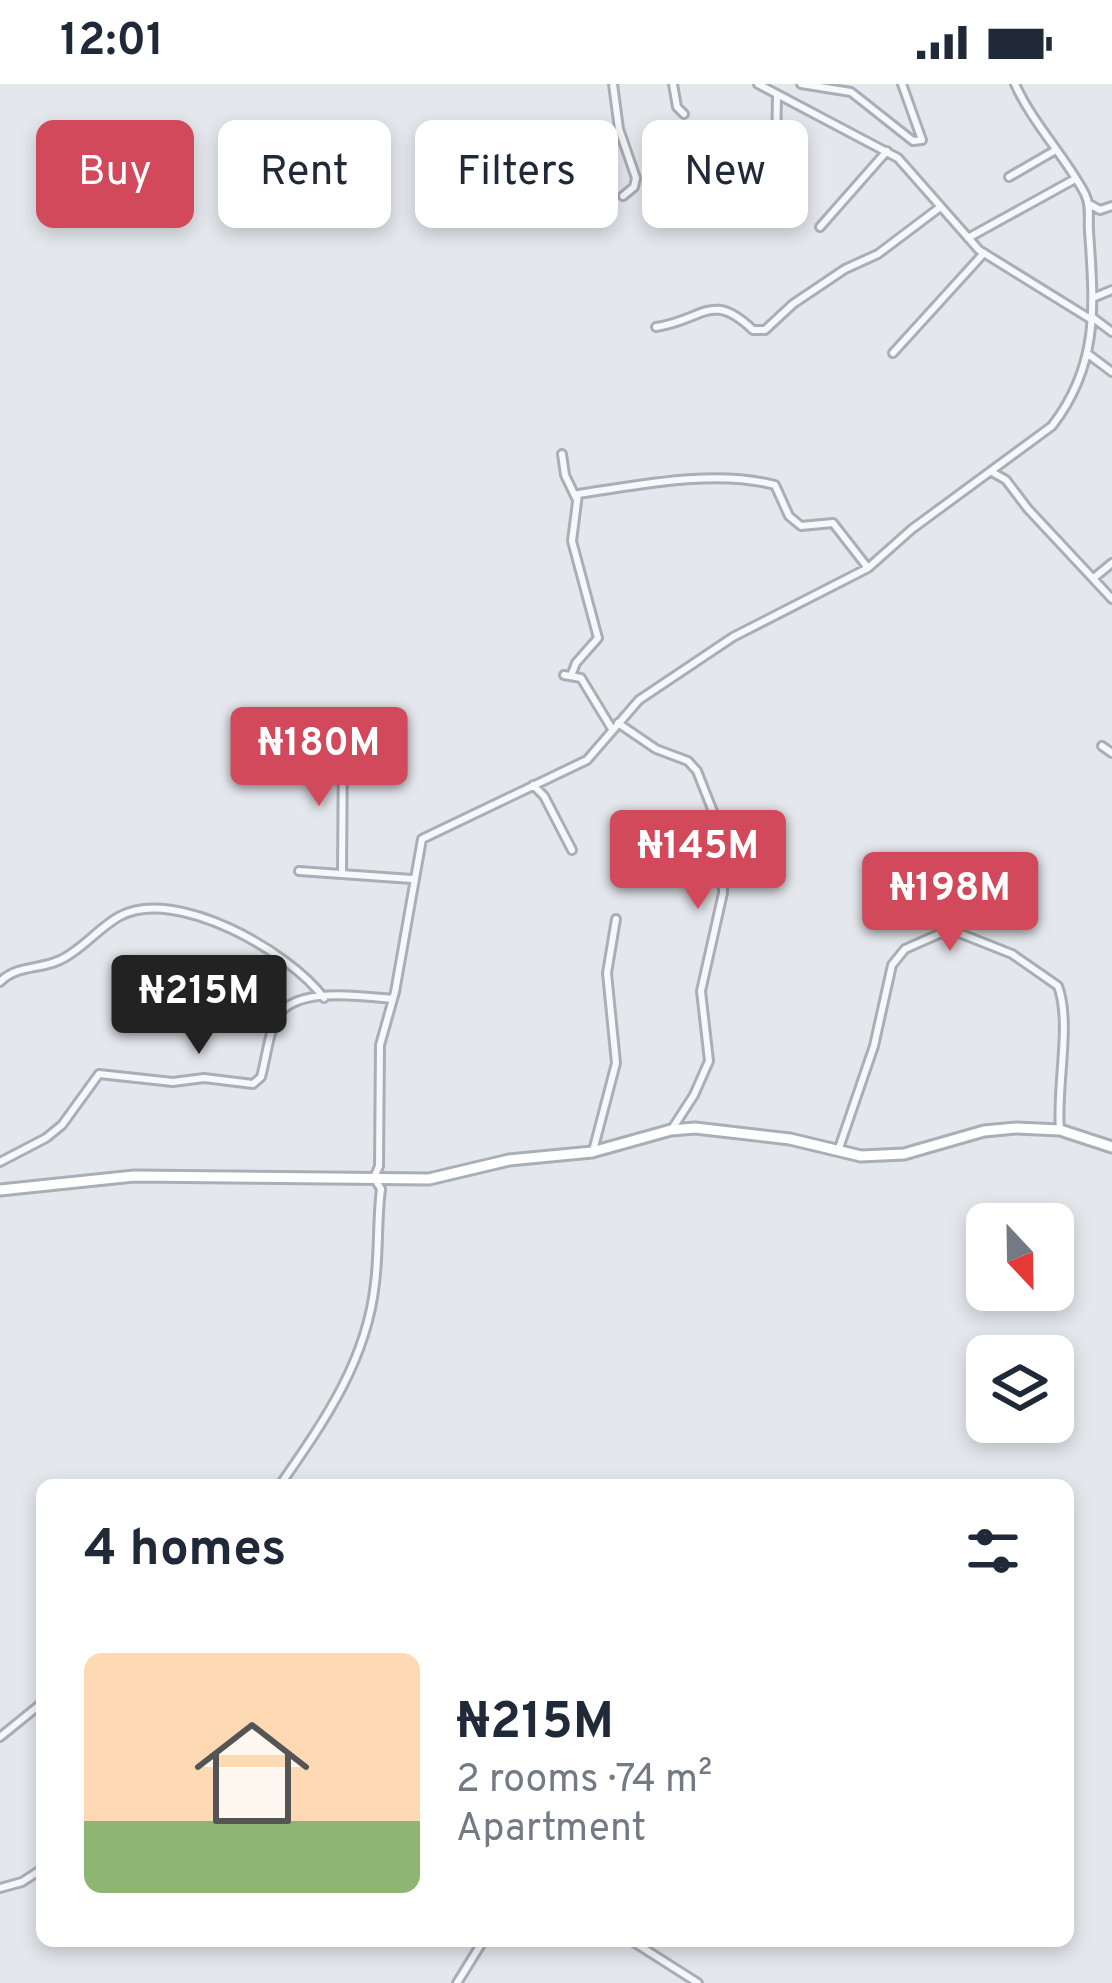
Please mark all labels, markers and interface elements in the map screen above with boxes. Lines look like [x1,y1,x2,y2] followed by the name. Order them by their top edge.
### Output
[60,14,164,71] text: 12:01
[36,120,194,228] chip: Buy
[218,120,391,228] chip: Rent
[415,120,618,228] chip: Filters
[642,120,808,228] chip: New
[235,707,403,809] pin: ₦180M
[258,721,380,770] text: ₦180M
[614,810,782,912] pin: ₦145M
[637,824,759,873] text: ₦145M
[866,852,1034,954] pin: ₦198M
[889,866,1011,915] text: ₦198M
[115,955,283,1057] pin: ₦215M
[139,969,259,1018] text: ₦215M
[966,1203,1074,1311] north arrow
[966,1203,1074,1443] map controls
[966,1335,1074,1443] button: layers
[960,1518,1026,1584] icon: filters
[84,1519,286,1584] text: 4 homes
[456,1692,614,1757] text: ₦215M
[180,1701,324,1845] icon: home
[456,1757,712,1806] text: 2 rooms · 74 m²
[456,1806,646,1855] text: Apartment

